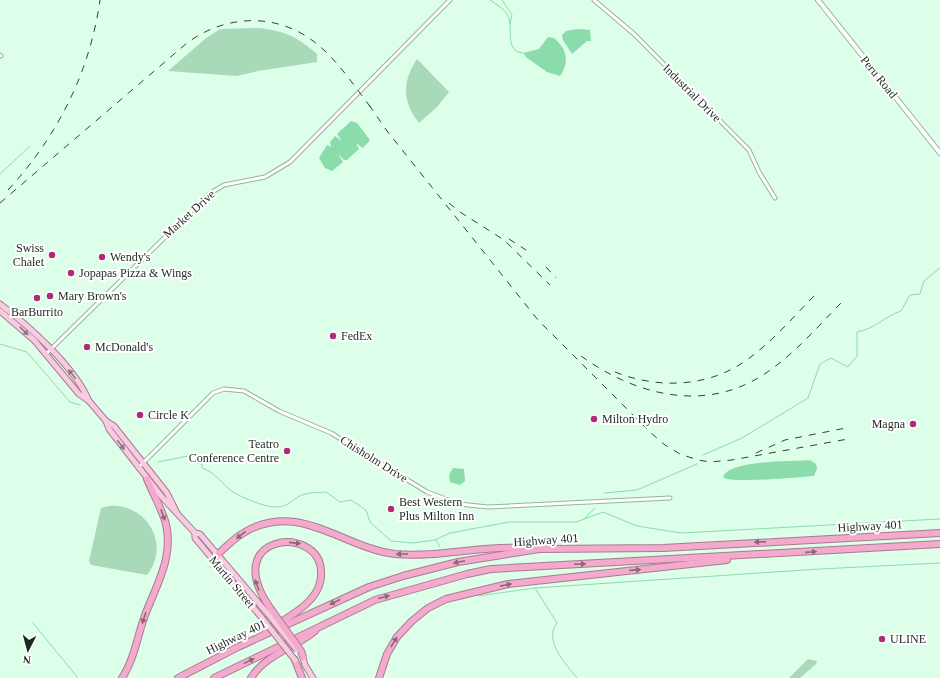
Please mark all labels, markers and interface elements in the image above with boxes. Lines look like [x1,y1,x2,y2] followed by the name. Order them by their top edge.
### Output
[858,53,900,101] street label: Peru Road
[660,61,724,125] street label: Industrial Drive
[160,187,218,241] street label: Market Drive
[13,241,45,269] place label: Swiss Chalet
[47,250,57,260] marker: Swiss Chalet
[110,250,151,264] place label: Wendy's
[97,252,107,262] marker: Wendy's
[79,266,192,280] place label: Jopapas Pizza & Wings
[66,268,76,278] marker: Jopapas Pizza & Wings
[58,289,127,303] place label: Mary Brown's
[45,291,55,301] marker: Mary Brown's
[32,293,42,303] marker: BarBurrito
[11,305,63,319] place label: BarBurrito
[19,327,29,336] one-way arrow
[341,329,372,343] place label: FedEx
[328,331,338,341] marker: FedEx
[95,340,153,354] place label: McDonald's
[82,342,92,352] marker: McDonald's
[67,369,76,379] one-way arrow
[148,408,189,422] place label: Circle K
[135,410,145,420] marker: Circle K
[602,412,668,426] place label: Milton Hydro
[589,414,599,424] marker: Milton Hydro
[872,417,906,431] place label: Magna
[908,419,918,429] marker: Magna
[338,433,410,485] street label: Chisholm Drive
[189,437,279,465] place label: Teatro Conference Centre
[117,440,125,450] one-way arrow
[282,446,292,456] marker: Teatro Conference Centre
[399,495,474,523] place label: Best Western Plus Milton Inn
[386,504,396,514] marker: Best Western Plus Milton Inn
[160,509,166,521] one-way arrow
[837,517,903,535] street label: Highway 401
[236,531,247,539] one-way arrow
[513,531,579,549] street label: Highway 401
[754,539,766,546] one-way arrow
[289,540,301,547] one-way arrow
[805,548,817,555] one-way arrow
[395,551,408,557] one-way arrow
[206,553,258,611] street label: Martin Street
[452,559,465,565] one-way arrow
[574,561,586,568] one-way arrow
[629,566,641,573] one-way arrow
[254,579,260,591] one-way arrow
[499,581,512,587] one-way arrow
[379,594,391,600] one-way arrow
[330,599,341,606] one-way arrow
[141,613,147,625] one-way arrow
[204,616,268,658] street label: Highway 401
[8,630,48,670] north arrow
[890,632,926,646] place label: ULINE
[877,634,887,644] marker: ULINE
[390,637,398,648] one-way arrow
[22,654,32,666] text: N
[243,658,254,664] one-way arrow

